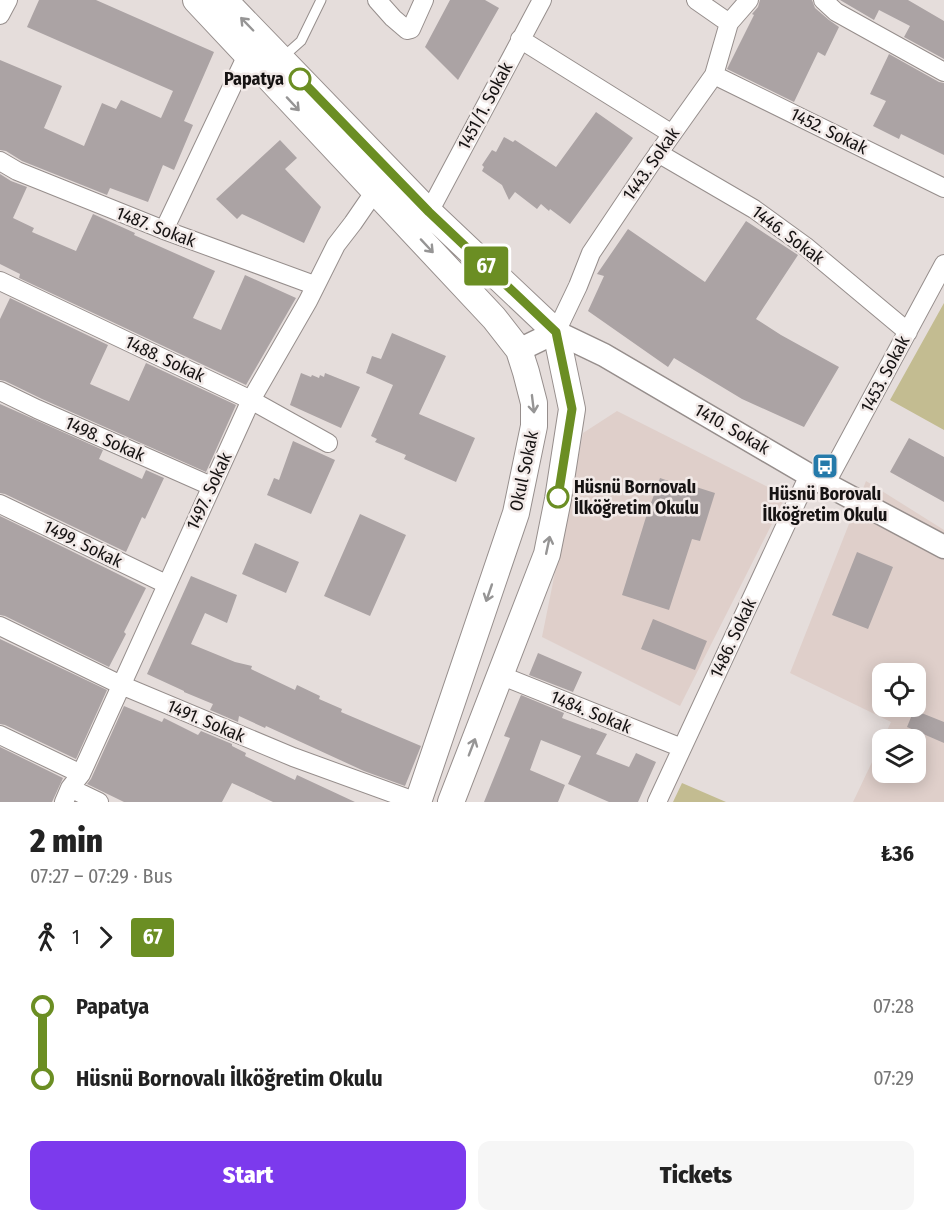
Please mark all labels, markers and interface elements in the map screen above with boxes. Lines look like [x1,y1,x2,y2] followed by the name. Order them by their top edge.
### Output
[240,17,254,32] one-way arrow
[453,58,518,154] street label: 1451/1. Sokak
[224,68,284,90] place label: Papatya
[289,68,311,90] marker: Papatya
[286,96,300,111] one-way arrow
[787,103,872,159] street label: 1452. Sokak
[618,123,684,205] street label: 1443. Sokak
[747,201,829,270] street label: 1446. Sokak
[113,202,200,252] street label: 1487. Sokak
[419,238,433,253] one-way arrow
[459,246,513,286] line badge: 67
[476,253,496,279] text: 67
[122,331,209,387] street label: 1488. Sokak
[856,331,915,416] street label: 1453. Sokak
[527,394,538,413] one-way arrow
[691,399,774,460] street label: 1410. Sokak
[62,412,149,467] street label: 1498. Sokak
[505,428,543,513] street label: Okul Sokak
[181,448,237,533] street label: 1497. Sokak
[810,451,840,481] bus stop icon: Hüsnü Borovalı İlköğretim Okulu
[574,476,699,519] place label: Hüsnü Bornovalı İlköğretim Okulu
[763,483,887,526] place label: Hüsnü Borovalı İlköğretim Okulu
[547,486,569,508] marker: Hüsnü Bornovalı İlköğretim Okulu
[40,516,126,573] street label: 1499. Sokak
[543,536,555,555] one-way arrow
[482,583,493,601] one-way arrow
[705,594,761,681] street label: 1486. Sokak
[872,663,926,783] map controls
[872,663,926,717] button: locate
[547,686,635,738] street label: 1484. Sokak
[164,695,249,748] street label: 1491. Sokak
[872,729,926,783] button: layers
[468,739,479,757] one-way arrow
[30,821,103,861] text: 2 min
[881,840,914,867] text: ₺36
[30,864,172,888] text: 07:27 – 07:29 · Bus
[30,921,63,954] icon: walk
[89,921,122,954] icon: forward
[143,924,162,950] text: 67
[72,925,80,949] text: 1
[76,993,149,1020] text: Papatya
[873,994,914,1018] text: 07:28
[76,1065,383,1092] text: Hüsnü Bornovalı İlköğretim Okulu
[873,1066,914,1090] text: 07:29
[30,1141,466,1210] button: Start
[478,1141,914,1210] button: Tickets

